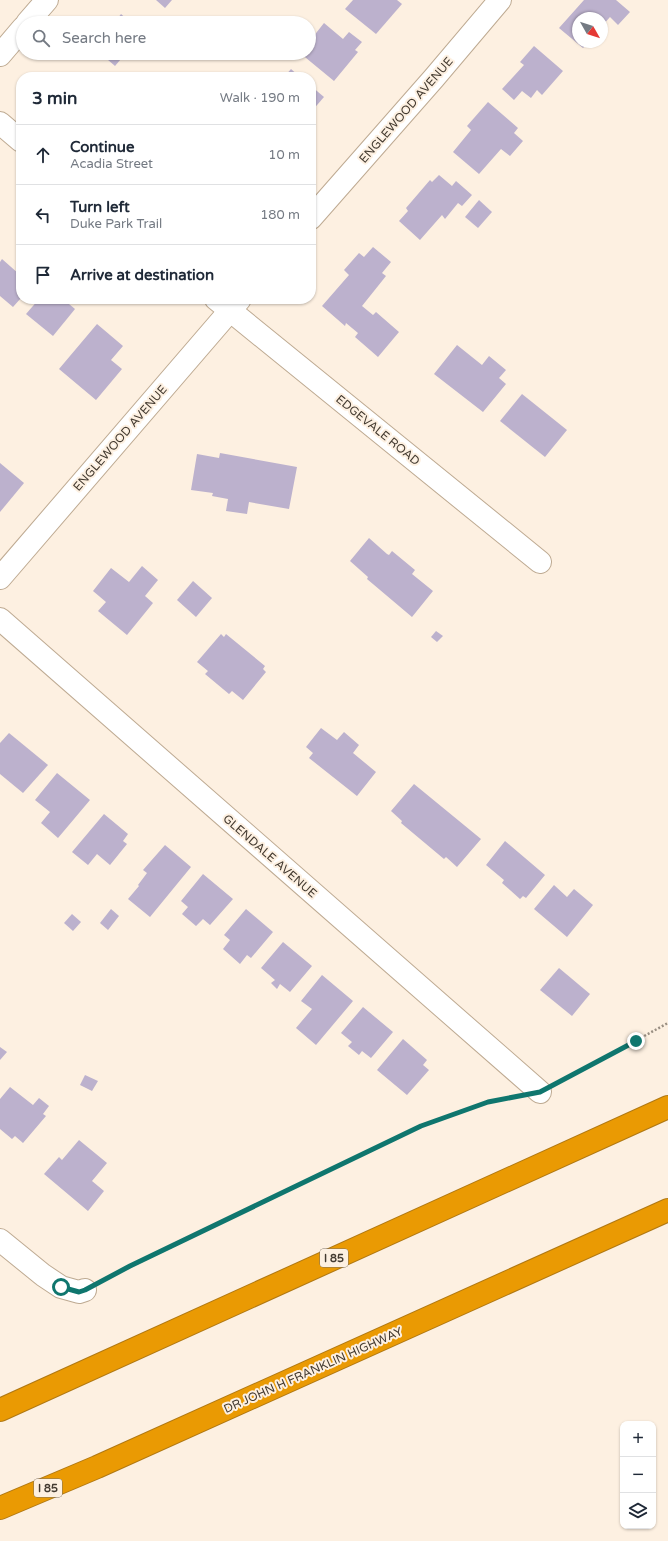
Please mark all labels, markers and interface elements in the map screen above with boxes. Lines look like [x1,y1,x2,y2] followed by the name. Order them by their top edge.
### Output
[572,12,608,48] north arrow
[16,16,316,60] search box
[30,27,52,49] icon: search
[62,29,146,47] text: Search here
[356,54,456,166] street label: ENGLEWOOD AVENUE
[32,88,77,109] text: 3 min
[220,90,300,106] text: Walk · 190 m
[70,138,134,156] text: Continue
[32,144,54,166] icon: ahead
[268,147,300,163] text: 10 m
[70,156,153,172] text: Acadia Street
[70,198,130,216] text: Turn left
[32,204,54,226] icon: left
[260,207,300,223] text: 180 m
[70,216,162,232] text: Duke Park Trail
[32,264,54,286] icon: arrive
[70,266,214,284] text: Arrive at destination
[70,382,170,494] street label: ENGLEWOOD AVENUE
[333,392,423,468] street label: EDGEVALE ROAD
[220,811,320,901] street label: GLENDALE AVENUE
[627,1032,645,1050] route end
[320,1249,348,1267] road number: I 85
[52,1278,70,1296] route start
[221,1324,405,1416] street label: DR JOHN H FRANKLIN HIGHWAY
[620,1421,656,1529] map controls
[620,1421,656,1457] button: +
[620,1457,656,1493] button: −
[34,1479,62,1497] road number: I 85
[620,1493,656,1529] button: layers

